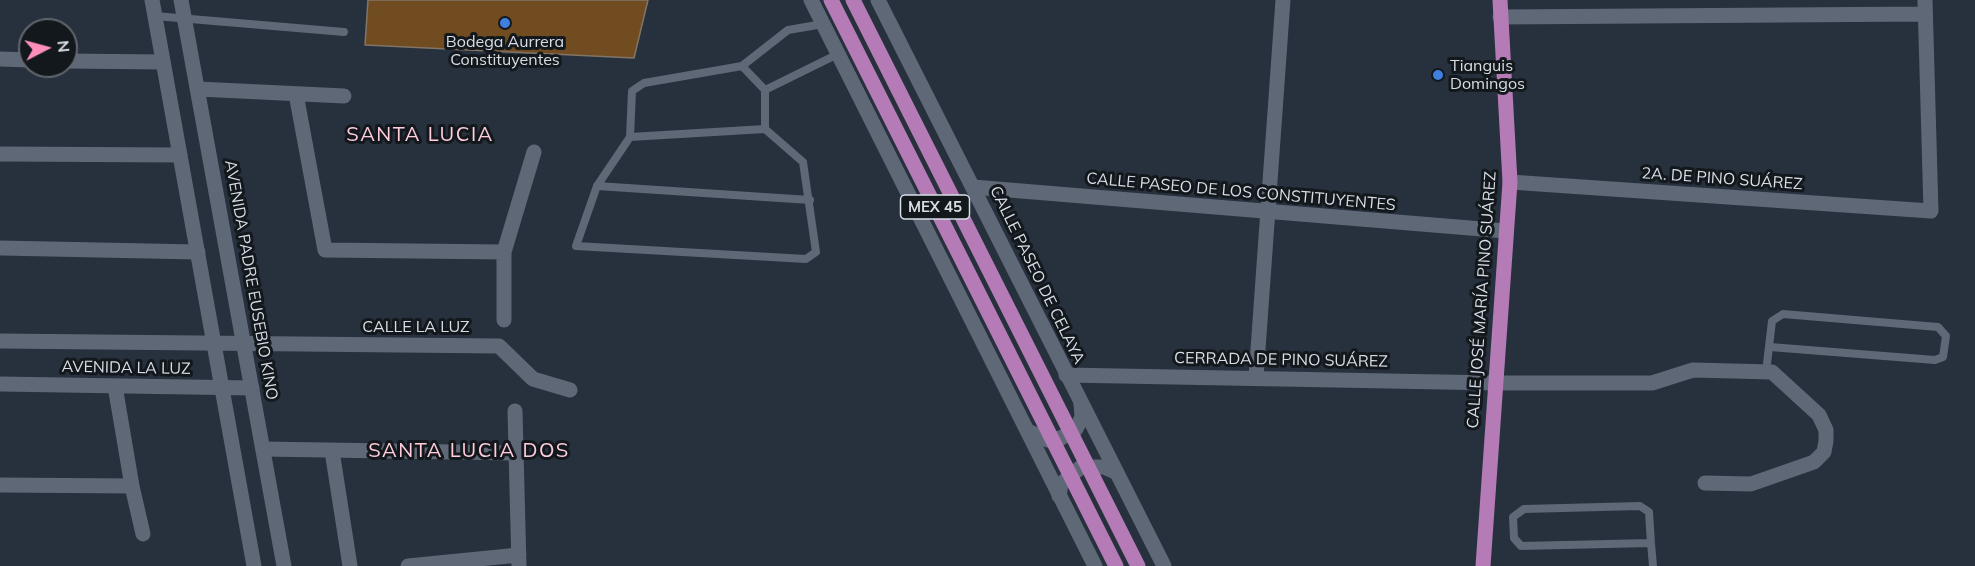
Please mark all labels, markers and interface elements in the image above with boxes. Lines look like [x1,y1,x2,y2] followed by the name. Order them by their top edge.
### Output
[498,16,512,30] marker: Bodega Aurrera Constituyentes
[18,18,78,78] north arrow
[446,32,564,70] place label: Bodega Aurrera Constituyentes
[53,39,74,53] text: N
[1450,56,1525,94] place label: Tianguis Domingos
[1431,68,1445,82] marker: Tianguis Domingos
[346,123,494,147] district label: SANTA LUCIA
[220,158,282,402] street label: AVENIDA PADRE EUSEBIO KINO
[1641,164,1803,194] street label: 2A. DE PINO SUÁREZ
[1086,169,1396,215] street label: CALLE PASEO DE LOS CONSTITUYENTES
[1463,171,1501,429] street label: CALLE JOSÉ MARÍA PINO SUÁREZ
[985,183,1089,367] street label: CALLE PASEO DE CELAYA
[900,195,970,219] road number: MEX 45
[362,317,470,337] street label: CALLE LA LUZ
[1174,349,1388,371] street label: CERRADA DE PINO SUÁREZ
[61,357,191,379] street label: AVENIDA LA LUZ
[368,439,570,463] district label: SANTA LUCIA DOS

